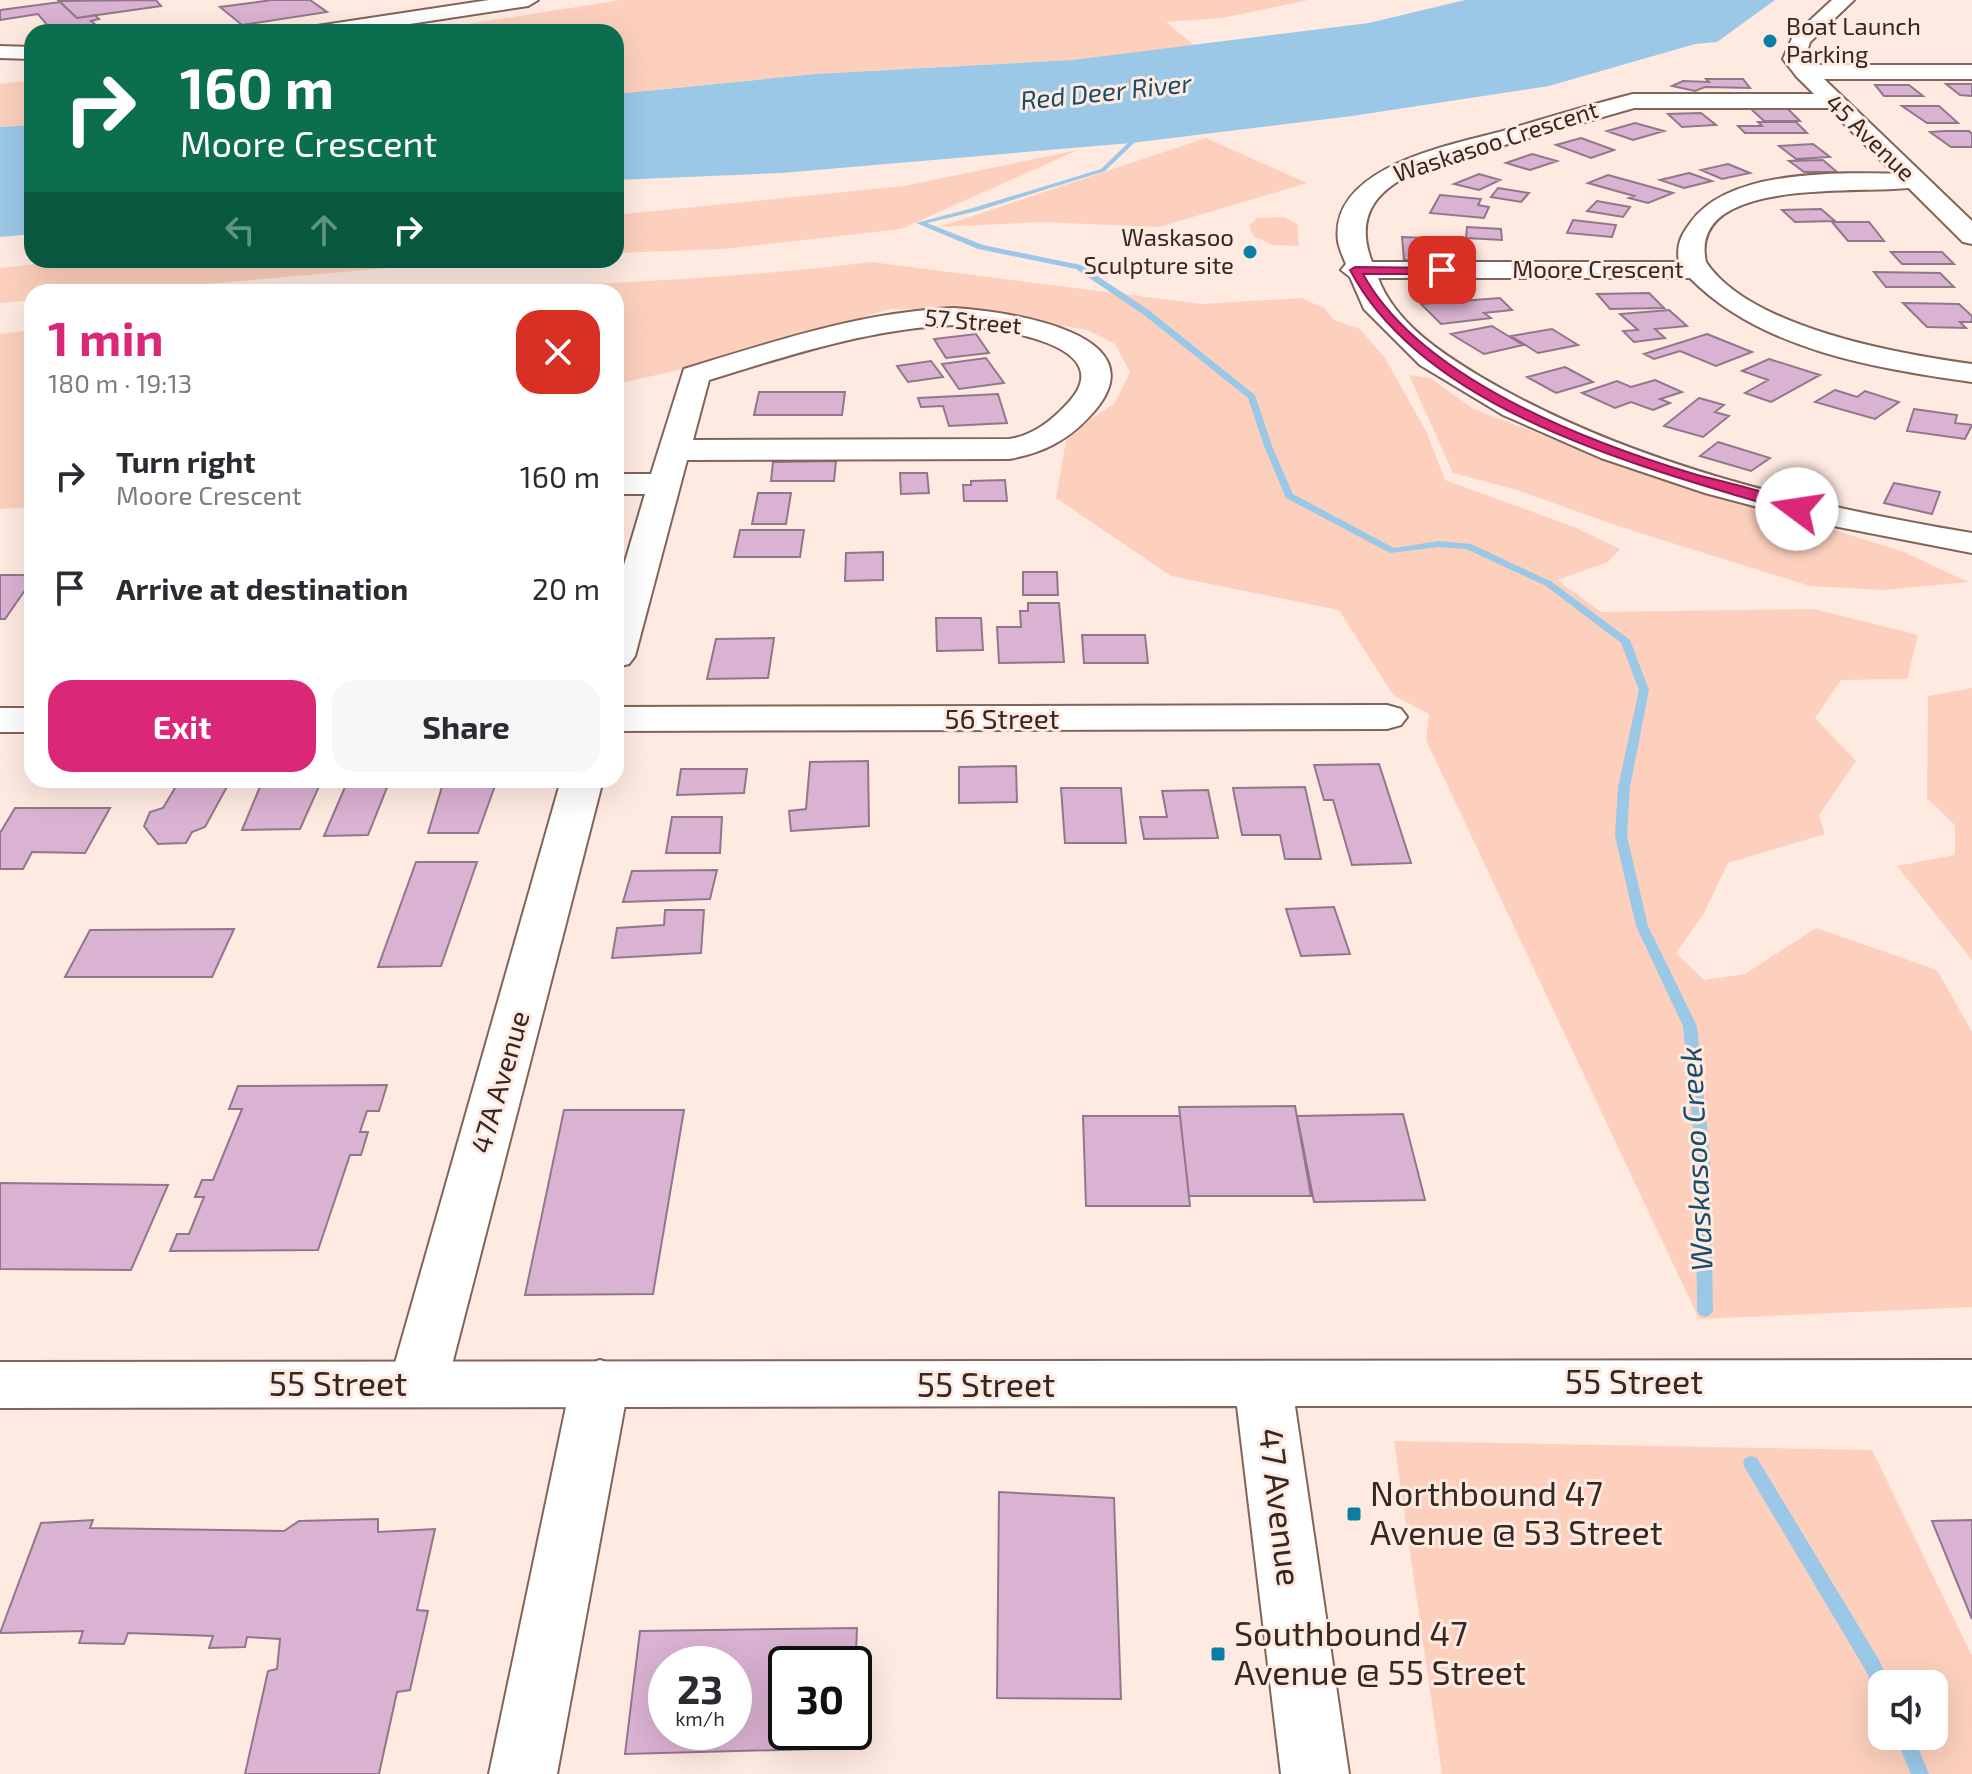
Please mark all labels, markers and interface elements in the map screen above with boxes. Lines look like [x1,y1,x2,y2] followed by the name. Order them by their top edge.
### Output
[1786,11,1921,68] place label: Boat Launch Parking
[1761,32,1779,50] marker: Boat Launch Parking
[180,53,334,120] text: 160 m
[48,56,152,160] icon: right
[1019,66,1194,115] water label: Red Deer River
[1820,87,1922,187] street label: 45 Avenue
[1389,94,1602,187] street label: Waskasoo Crescent
[180,121,437,164] text: Moore Crescent
[218,208,262,252] icon: left
[302,208,346,252] icon: ahead
[386,208,430,252] icon: right
[1084,222,1234,279] place label: Waskasoo Sculpture site
[1408,236,1476,304] pin
[1241,243,1259,261] marker: Waskasoo Sculpture site
[1420,248,1464,292] icon: arrive
[1512,254,1684,283] street label: Moore Crescent
[923,302,1023,339] street label: 57 Street
[48,308,164,366] text: 1 min
[516,310,600,394] button: close
[48,367,192,398] text: 180 m · 19:13
[116,443,256,479] text: Turn right
[48,454,92,498] icon: right
[520,458,600,494] text: 160 m
[1755,467,1839,551] position arrow
[116,479,302,510] text: Moore Crescent
[48,566,92,610] icon: arrive
[116,570,408,606] text: Arrive at destination
[532,570,600,606] text: 20 m
[48,680,316,772] button: Exit
[332,680,600,772] button: Share
[944,701,1060,735] street label: 56 Street
[462,1007,536,1157] street label: 47A Avenue
[1671,1046,1719,1272] water label: Waskasoo Creek
[1565,1360,1703,1401] street label: 55 Street
[269,1362,407,1403] street label: 55 Street
[917,1363,1055,1404] street label: 55 Street
[1251,1425,1312,1588] street label: 47 Avenue
[1370,1472,1663,1552] place label: Northbound 47 Avenue @ 53 Street
[1345,1505,1363,1523] marker: Northbound 47 Avenue @ 53 Street
[1234,1612,1526,1692] place label: Southbound 47 Avenue @ 55 Street
[1209,1645,1227,1663] marker: Southbound 47 Avenue @ 55 Street
[768,1646,872,1750] speed limit sign: 30
[677,1664,723,1712] text: 23
[1868,1670,1948,1750] map controls
[1868,1670,1948,1750] button: sound
[675,1706,725,1730] text: km/h

